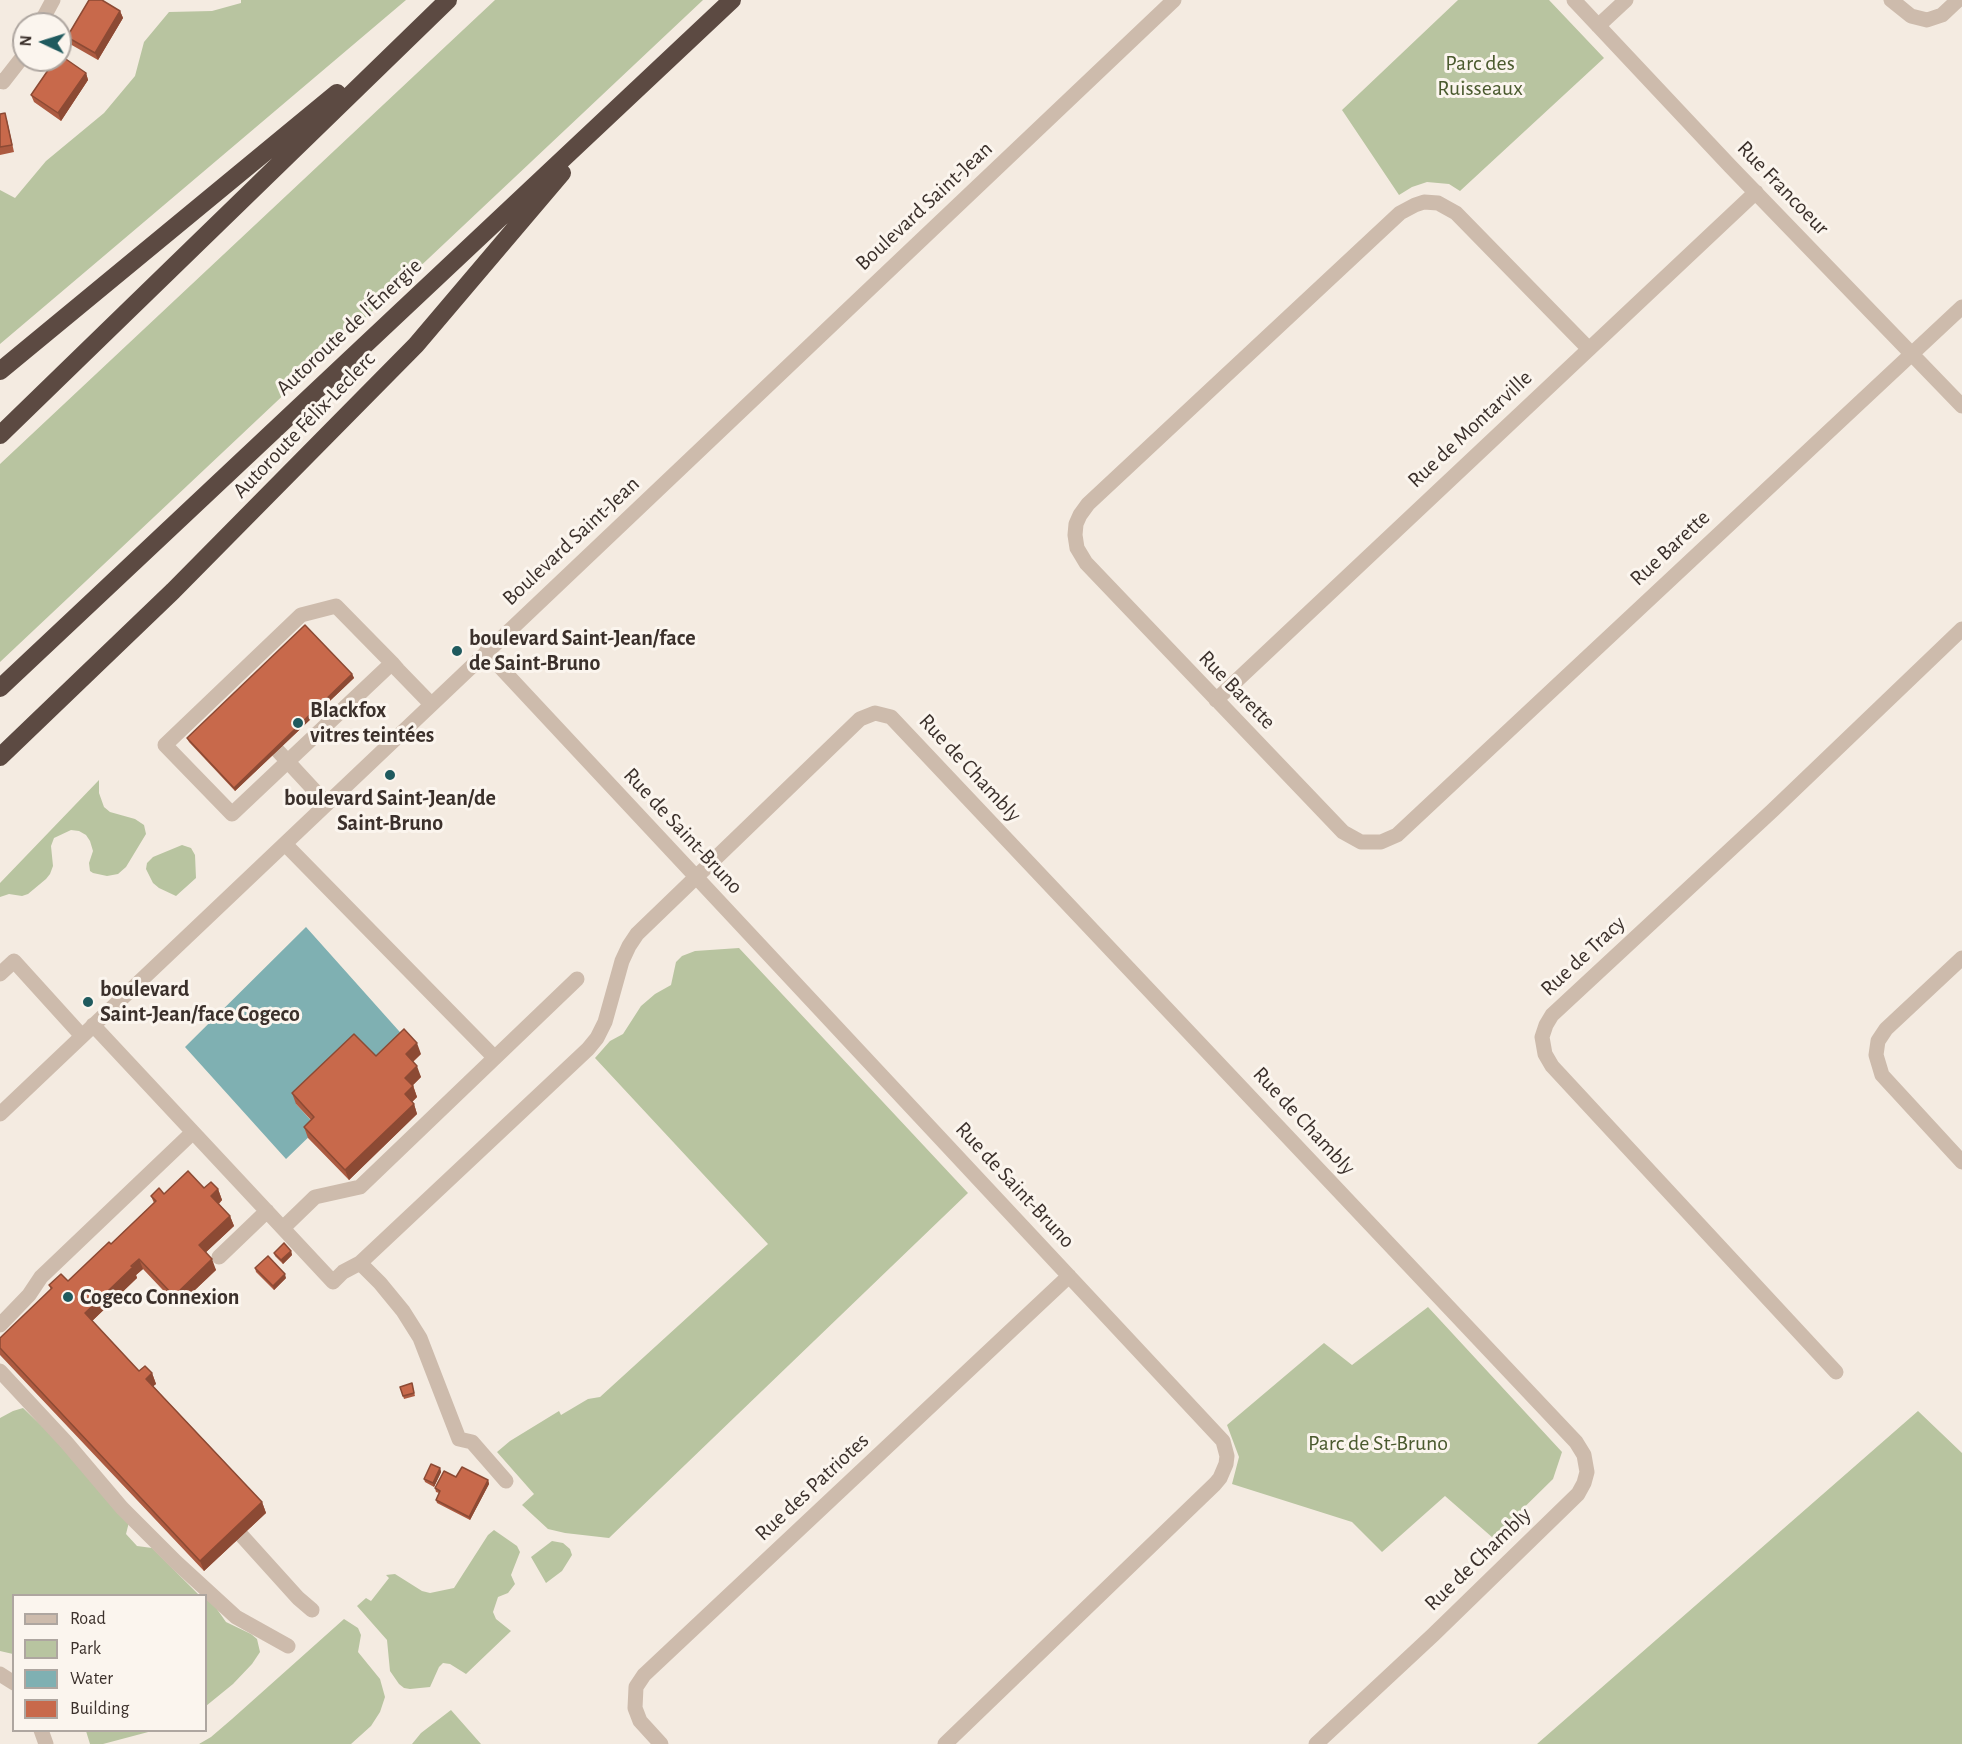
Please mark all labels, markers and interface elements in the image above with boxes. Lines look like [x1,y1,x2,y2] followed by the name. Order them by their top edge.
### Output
[12,12,72,72] north arrow
[18,35,34,47] text: N
[1437,50,1523,101] park label: Parc des Ruisseaux
[1731,135,1835,241] street label: Rue Francoeur
[850,136,998,276] street label: Boulevard Saint-Jean
[271,253,427,401] street label: Autoroute de l'Énergie
[227,346,381,504] street label: Autoroute Félix-Leclerc
[1402,365,1538,493] street label: Rue de Montarville
[497,471,645,611] street label: Boulevard Saint-Jean
[1625,504,1715,592] street label: Rue Barette
[469,625,696,676] place label: boulevard Saint-Jean/face de Saint-Bruno
[450,644,464,658] marker: boulevard Saint-Jean/face de Saint-Bruno
[1193,645,1281,735] street label: Rue Barette
[310,697,434,748] place label: Blackfox vitres teintées
[913,708,1027,828] street label: Rue de Chambly
[291,716,305,730] marker: Blackfox vitres teintées
[618,762,748,900] street label: Rue de Saint-Bruno
[383,768,397,782] marker: boulevard Saint-Jean/de Saint-Bruno
[284,785,496,836] place label: boulevard Saint-Jean/de Saint-Bruno
[1535,910,1631,1002] street label: Rue de Tracy
[100,976,300,1028] place label: boulevard Saint-Jean/face Cogeco
[81,995,95,1009] marker: boulevard Saint-Jean/face Cogeco
[1247,1061,1361,1181] street label: Rue de Chambly
[950,1116,1080,1254] street label: Rue de Saint-Bruno
[80,1284,239,1310] place label: Cogeco Connexion
[61,1290,75,1304] marker: Cogeco Connexion
[749,1427,875,1547] street label: Rue des Patriotes
[1308,1430,1448,1456] park label: Parc de St-Bruno
[1419,1501,1537,1617] street label: Rue de Chambly
[12,1594,207,1732] legend
[70,1610,106,1628] text: Road
[70,1640,101,1658] text: Park
[70,1670,113,1688] text: Water
[70,1700,129,1718] text: Building

